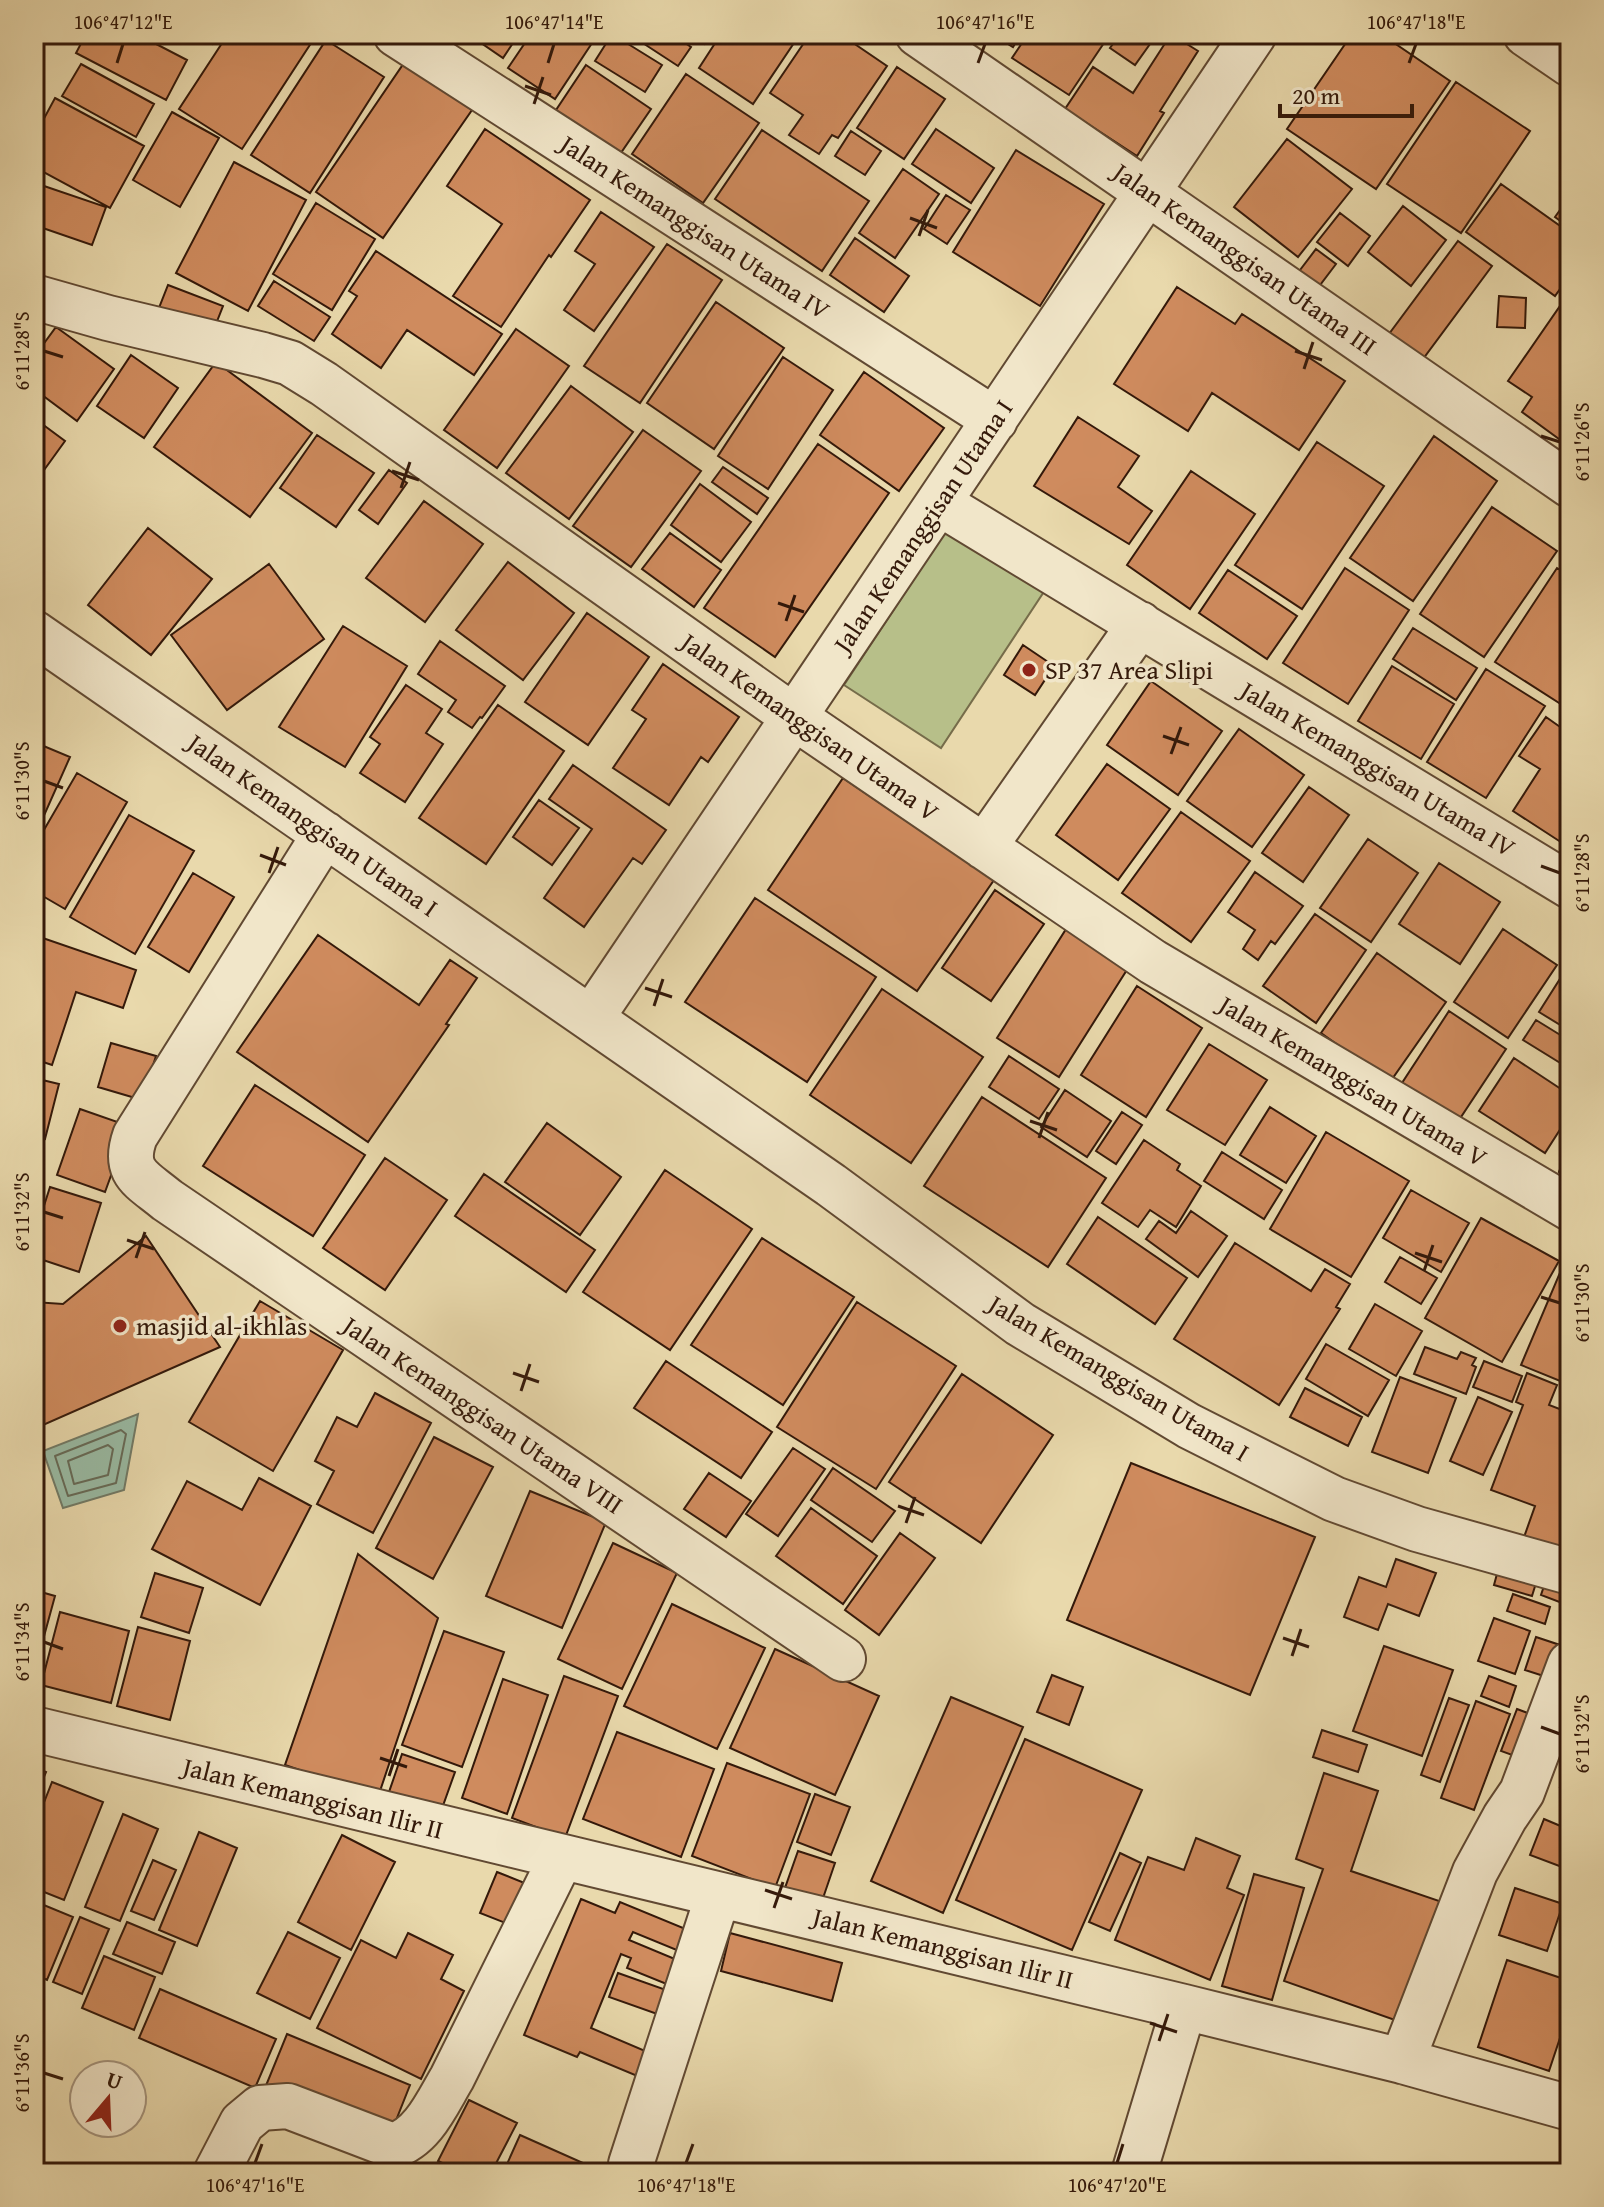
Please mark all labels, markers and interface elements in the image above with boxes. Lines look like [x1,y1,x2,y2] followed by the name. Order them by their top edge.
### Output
[74,7,172,36] text: 106°47'12"E
[505,7,603,36] text: 106°47'14"E
[936,7,1034,36] text: 106°47'16"E
[1367,7,1465,36] text: 106°47'18"E
[1280,68,1412,118] scale bar
[1292,78,1340,113] text: 20 m
[550,123,838,329] street label: Jalan Kemanggisan Utama IV
[1103,151,1385,365] street label: Jalan Kemanggisan Utama III
[7,311,36,391] text: 6°11'28"S
[821,391,1022,663] street label: Jalan Kemanggisan Utama I
[1567,402,1596,482] text: 6°11'26"S
[671,621,947,831] street label: Jalan Kemanggisan Utama V
[1045,650,1213,689] place label: SP 37 Area Slipi
[1020,661,1038,679] marker: SP 37 Area Slipi
[1231,669,1523,866] street label: Jalan Kemanggisan Utama IV
[178,721,447,926] street label: Jalan Kemanggisan Utama I
[7,741,36,821] text: 6°11'30"S
[1567,833,1596,913] text: 6°11'28"S
[1209,983,1495,1176] street label: Jalan Kemanggisan Utama V
[7,1172,36,1252] text: 6°11'32"S
[1567,1263,1596,1343] text: 6°11'30"S
[979,1283,1257,1471] street label: Jalan Kemanggisan Utama I
[333,1304,631,1523] street label: Jalan Kemanggisan Utama VIII
[136,1306,307,1345] place label: masjid al-ikhlas
[111,1317,129,1335] marker: masjid al-ikhlas
[7,1602,36,1682] text: 6°11'34"S
[1567,1694,1596,1774] text: 6°11'32"S
[176,1746,447,1849] street label: Jalan Kemanggisan Ilir II
[806,1896,1077,1999] street label: Jalan Kemanggisan Ilir II
[7,2033,36,2113] text: 6°11'36"S
[68,2059,148,2139] north arrow
[102,2063,127,2098] text: U
[206,2170,304,2199] text: 106°47'16"E
[637,2170,735,2199] text: 106°47'18"E
[1068,2170,1166,2199] text: 106°47'20"E

